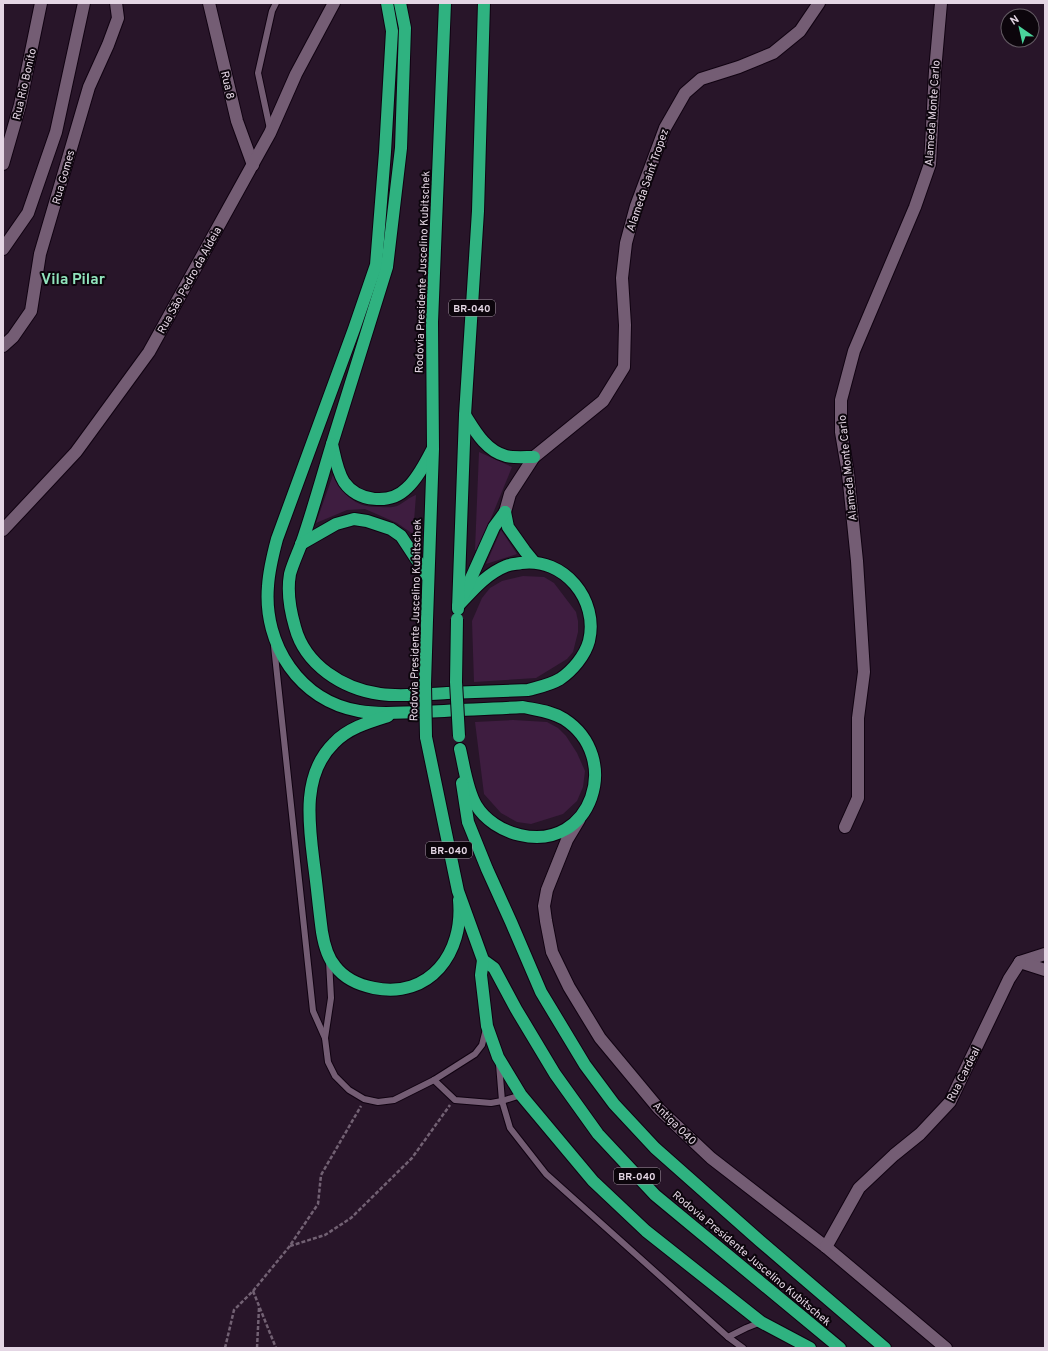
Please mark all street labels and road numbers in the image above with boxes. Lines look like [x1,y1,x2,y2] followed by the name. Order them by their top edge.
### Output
[10,47,40,121] street label: Rua Rio Bonito
[922,60,944,167] street label: Alameda Monte Carlo
[217,70,237,101] street label: Rua 8
[624,127,672,233] street label: Alameda Saint Tropez
[50,148,78,206] street label: Rua Gomes
[412,170,434,373] street label: Rodovia Presidente Juscelino Kubitschek
[155,224,225,336] street label: Rua São Pedro da Aldeia
[449,300,495,316] road number: BR-040
[835,414,861,521] street label: Alameda Monte Carlo
[407,518,425,721] street label: Rodovia Presidente Juscelino Kubitschek
[426,842,472,858] road number: BR-040
[944,1045,984,1104] street label: Rua Cardeal
[650,1099,699,1148] street label: Antiga 040
[614,1168,660,1184] road number: BR-040
[669,1188,834,1329] street label: Rodovia Presidente Juscelino Kubitschek

